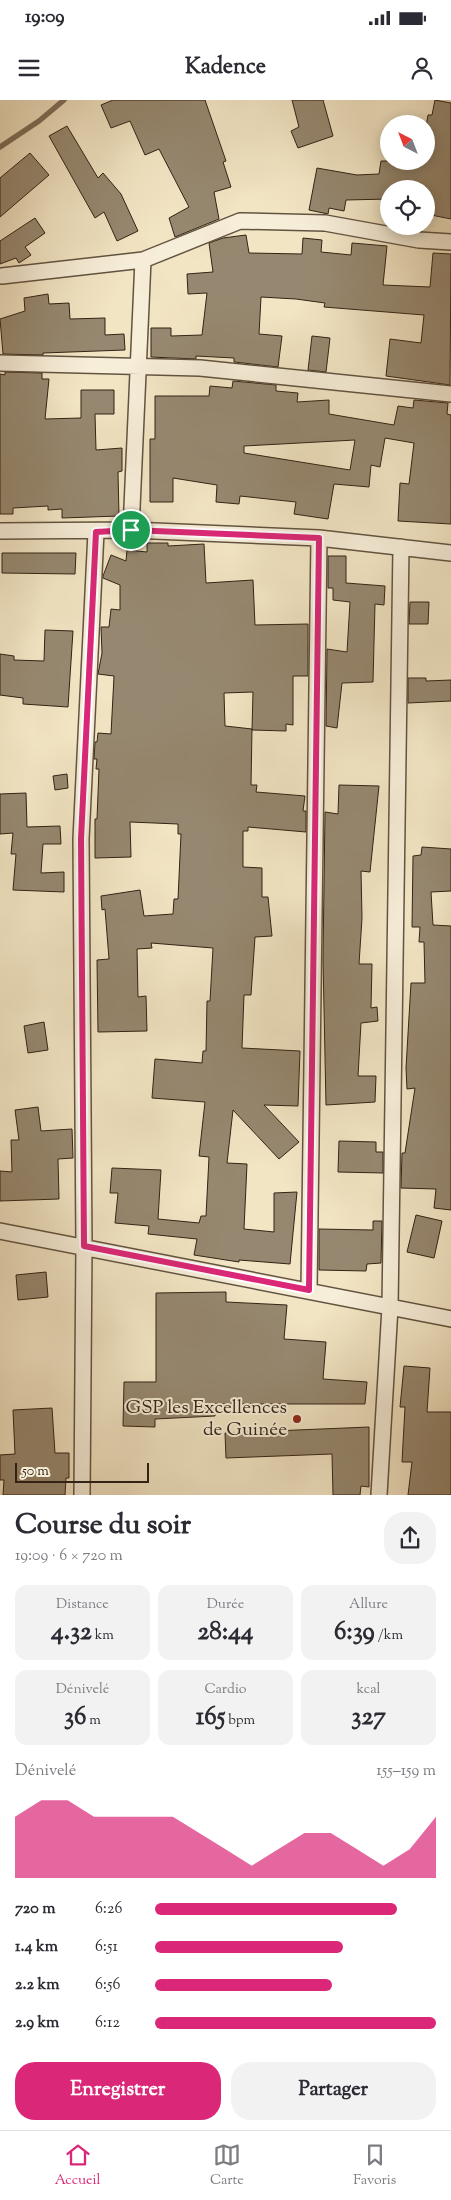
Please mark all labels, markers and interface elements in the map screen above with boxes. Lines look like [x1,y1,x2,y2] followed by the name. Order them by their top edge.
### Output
[25,4,65,31] text: 19:09
[185,52,266,84] text: Kadence
[15,54,43,82] icon: menu
[408,54,436,82] icon: person
[380,115,435,170] north arrow
[380,115,435,235] map controls
[380,180,435,235] button: locate
[110,509,152,551] pin
[117,516,145,544] icon: arrive
[126,1395,287,1444] place label: GSP les Excellences de Guinée
[291,1413,303,1425] marker: GSP les Excellences de Guinée
[15,1460,149,1483] scale bar
[22,1462,49,1482] text: 50 m
[15,1506,191,1546] text: Course du soir
[384,1512,436,1564] button: share
[15,1545,123,1568] text: 19:09 · 6 × 720 m
[56,1595,109,1615] text: Distance
[207,1595,244,1615] text: Durée
[349,1595,388,1615] text: Allure
[51,1615,92,1651] text: 4.32
[198,1615,253,1651] text: 28:44
[334,1615,375,1651] text: 6:39
[92,1626,114,1646] text: km
[375,1626,403,1646] text: /km
[56,1680,109,1700] text: Dénivelé
[204,1680,247,1700] text: Cardio
[356,1680,381,1700] text: kcal
[64,1700,86,1736] text: 36
[196,1700,225,1736] text: 165
[351,1700,386,1736] text: 327
[86,1711,101,1731] text: m
[225,1711,255,1731] text: bpm
[15,1760,76,1783] text: Dénivelé
[376,1760,436,1783] text: 155–159 m
[15,1898,55,1921] text: 720 m
[95,1898,122,1921] text: 6:26
[15,1936,58,1959] text: 1.4 km
[95,1936,118,1959] text: 6:51
[15,1974,59,1997] text: 2.2 km
[95,1974,120,1997] text: 6:56
[15,2012,59,2035] text: 2.9 km
[95,2012,120,2035] text: 6:12
[15,2062,221,2120] button: Enregistrer
[231,2062,436,2120] button: Partager
[55,2141,101,2191] tab: Accueil
[210,2141,244,2191] tab: Carte
[353,2141,396,2191] tab: Favoris

